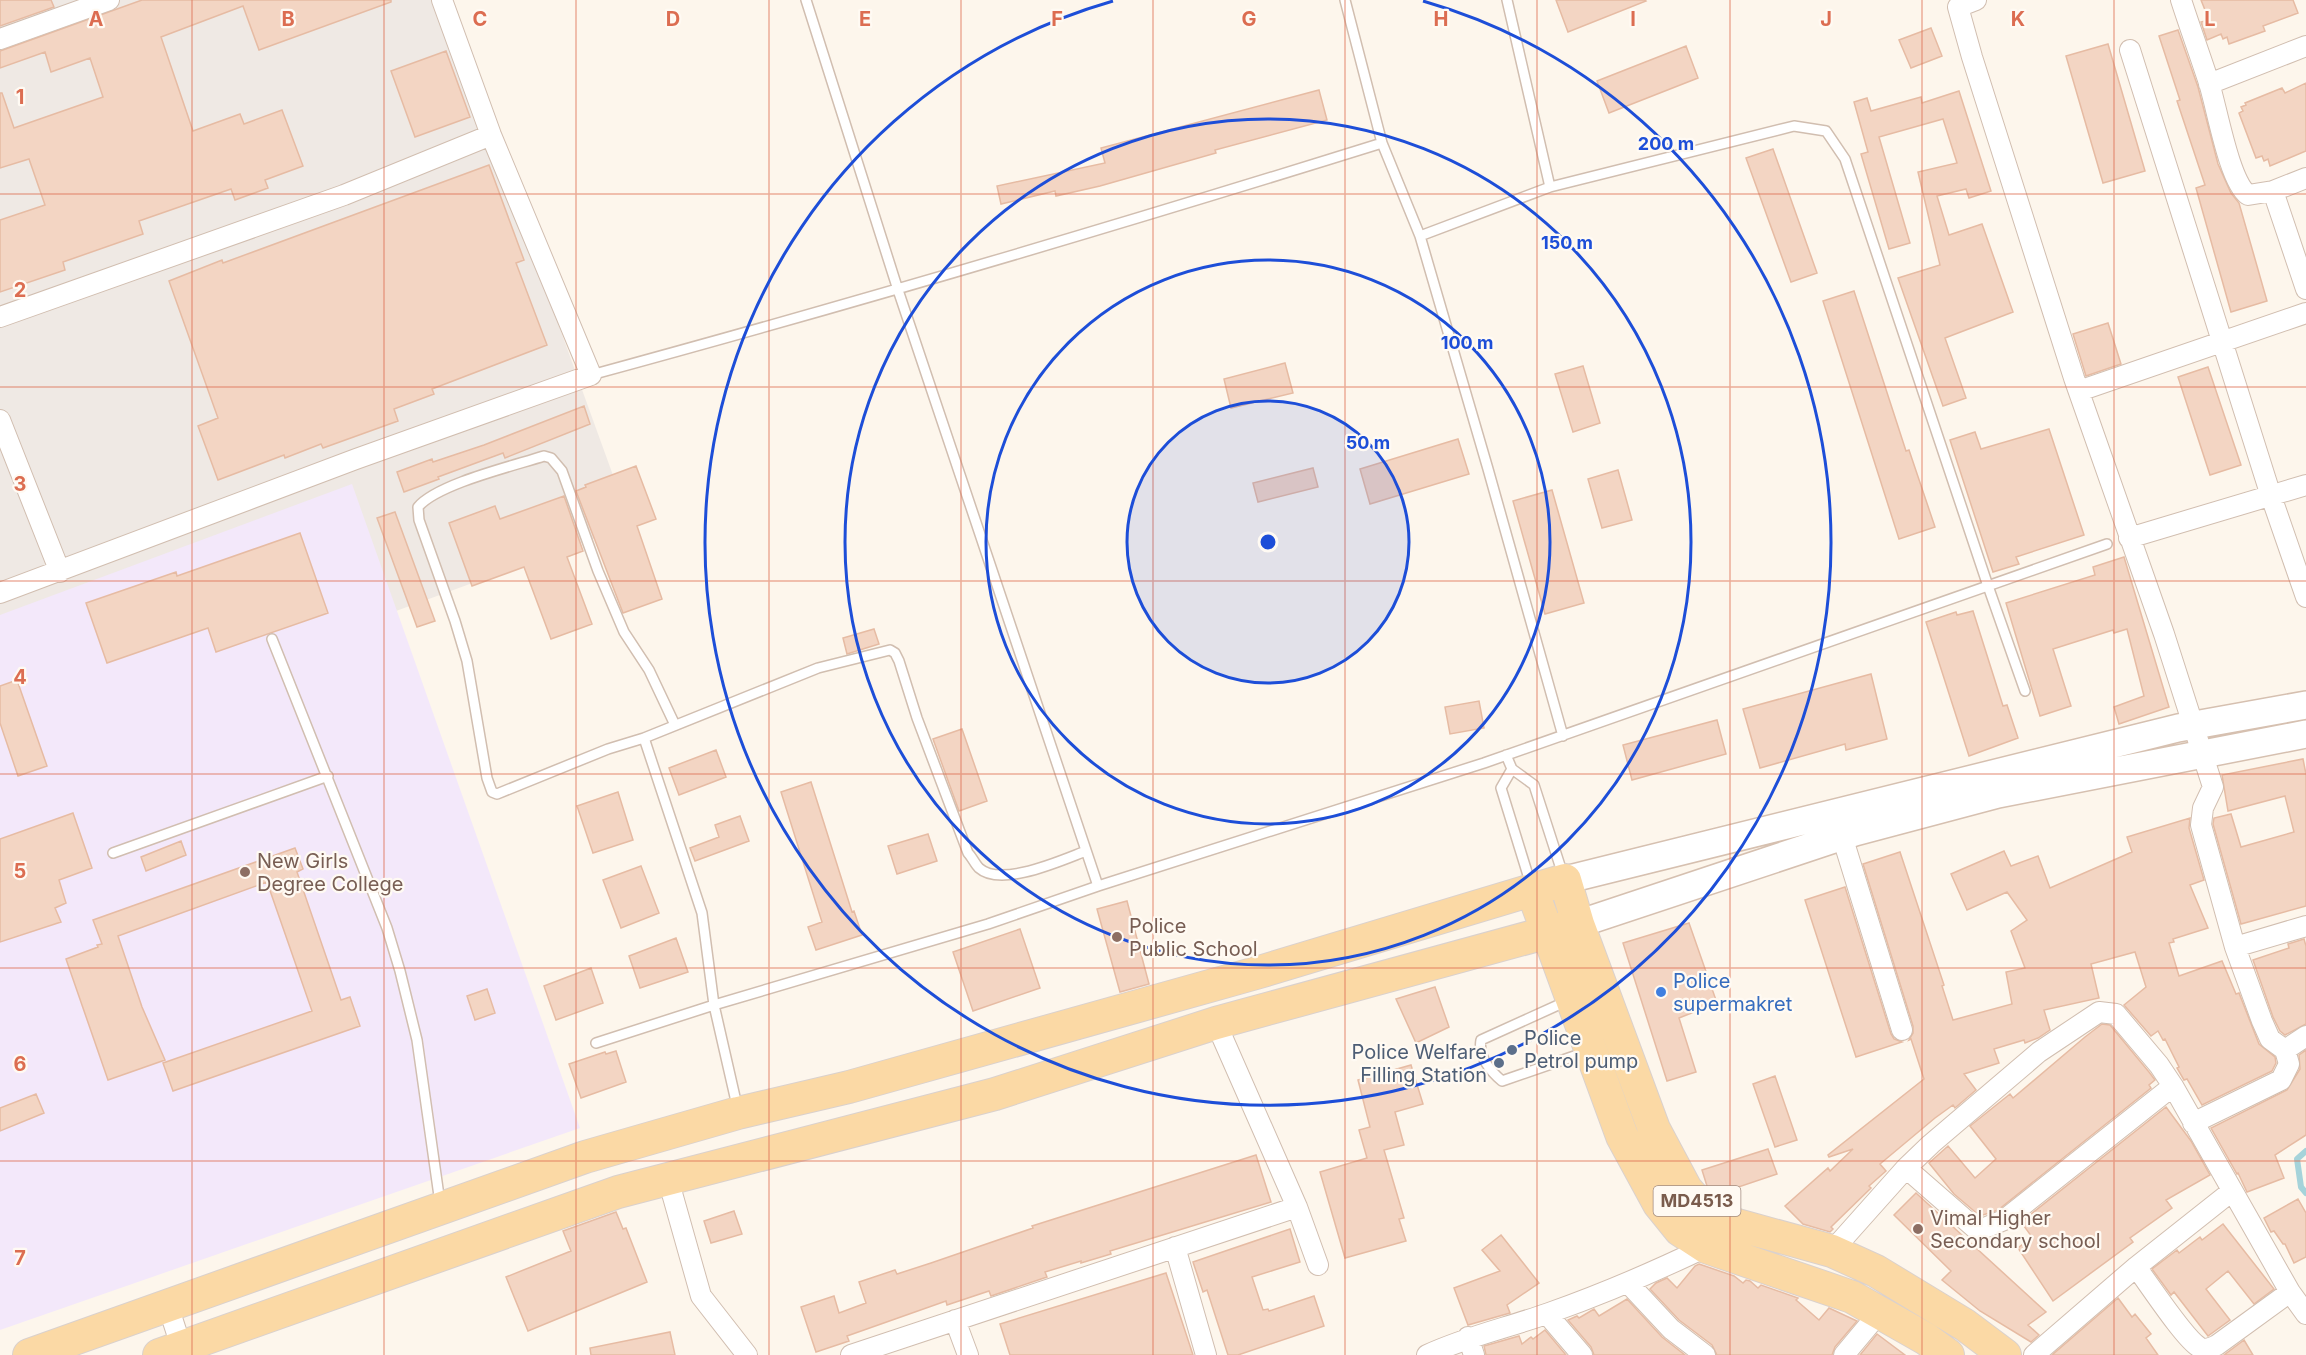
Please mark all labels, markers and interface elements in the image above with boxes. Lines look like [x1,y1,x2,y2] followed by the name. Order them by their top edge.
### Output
[89,7,104,31] text: A
[281,7,295,31] text: B
[473,7,487,31] text: C
[666,7,680,31] text: D
[859,7,871,31] text: E
[1051,7,1063,31] text: F
[1241,7,1257,31] text: G
[1434,7,1448,31] text: H
[1630,7,1636,31] text: I
[1820,7,1832,31] text: J
[2011,7,2025,31] text: K
[2204,7,2216,31] text: L
[16,85,24,109] text: 1
[1638,133,1694,154] text: 200 m
[1541,232,1593,253] text: 150 m
[14,278,26,302] text: 2
[1441,332,1493,353] text: 100 m
[1346,432,1390,453] text: 50 m
[14,472,26,496] text: 3
[1258,532,1278,552] centre of rings
[13,665,27,689] text: 4
[257,849,403,896] place label: New Girls Degree College
[14,859,26,883] text: 5
[238,865,252,879] marker: New Girls Degree College
[1129,914,1258,961] place label: Police Public School
[1110,930,1124,944] marker: Police Public School
[1673,969,1793,1016] place label: Police supermakret
[1654,985,1668,999] marker: Police supermakret
[1524,1026,1638,1073] place label: Police Petrol pump
[1352,1040,1487,1087] place label: Police Welfare Filling Station
[1505,1043,1519,1057] marker: Police Petrol pump
[14,1052,27,1076] text: 6
[1492,1056,1506,1070] marker: Police Welfare Filling Station
[1654,1186,1740,1216] road number: MD4513
[1930,1206,2101,1253] place label: Vimal Higher Secondary school
[1911,1222,1925,1236] marker: Vimal Higher Secondary school
[14,1246,26,1270] text: 7

